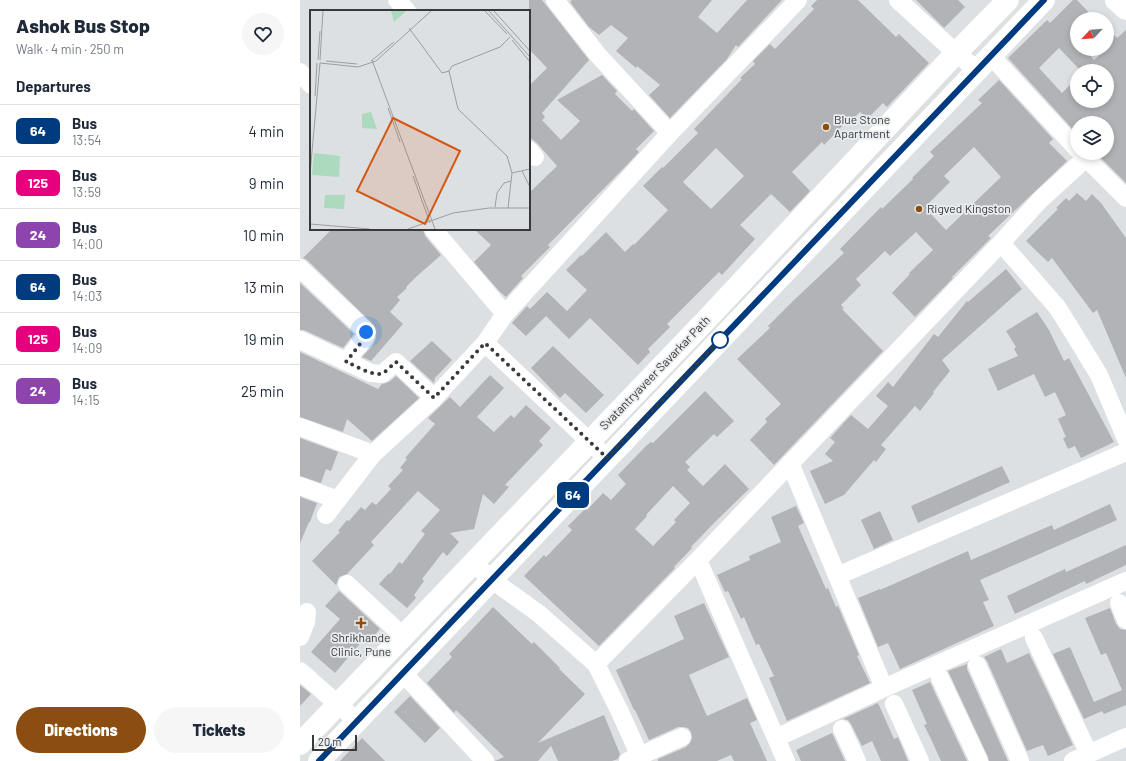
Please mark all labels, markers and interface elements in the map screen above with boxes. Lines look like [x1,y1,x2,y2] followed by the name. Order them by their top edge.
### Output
[310,10,530,230] inset map
[1070,12,1114,56] north arrow
[1070,12,1114,160] map controls
[242,13,284,55] button: heart
[16,14,150,37] text: Ashok Bus Stop
[16,41,124,57] text: Walk · 4 min · 250 m
[1070,64,1114,108] button: locate
[16,77,91,95] text: Departures
[834,112,890,140] place label: Blue Stone Apartment
[72,114,97,132] text: Bus
[1070,116,1114,160] button: layers
[30,122,46,139] text: 64
[248,122,284,140] text: 4 min
[821,122,831,132] marker: Blue Stone Apartment
[72,132,102,148] text: 13:54
[72,166,97,184] text: Bus
[28,174,48,191] text: 125
[249,174,284,192] text: 9 min
[72,184,101,200] text: 13:59
[927,201,1011,215] place label: Rigved Kingston
[914,204,924,214] marker: Rigved Kingston
[72,218,97,236] text: Bus
[30,226,46,243] text: 24
[243,226,284,244] text: 10 min
[72,236,103,252] text: 14:00
[72,270,97,288] text: Bus
[30,278,46,295] text: 64
[244,278,284,296] text: 13 min
[72,288,102,304] text: 14:03
[596,312,713,432] street label: Svatantryaveer Savarkar Path
[72,322,97,340] text: Bus
[356,322,376,342] your location
[28,330,48,347] text: 125
[244,330,284,348] text: 19 min
[711,331,729,349] unlabelled marker
[72,340,102,356] text: 14:09
[72,374,97,392] text: Bus
[30,382,46,399] text: 24
[241,382,284,400] text: 25 min
[72,392,99,408] text: 14:15
[555,482,591,508] line badge: 64
[565,486,581,503] text: 64
[355,617,367,629] marker: Shrikhande Clinic, Pune
[331,630,391,658] place label: Shrikhande Clinic, Pune
[16,707,146,753] button: Directions
[154,707,284,753] button: Tickets
[312,733,357,752] scale bar
[318,735,341,748] text: 20 m

